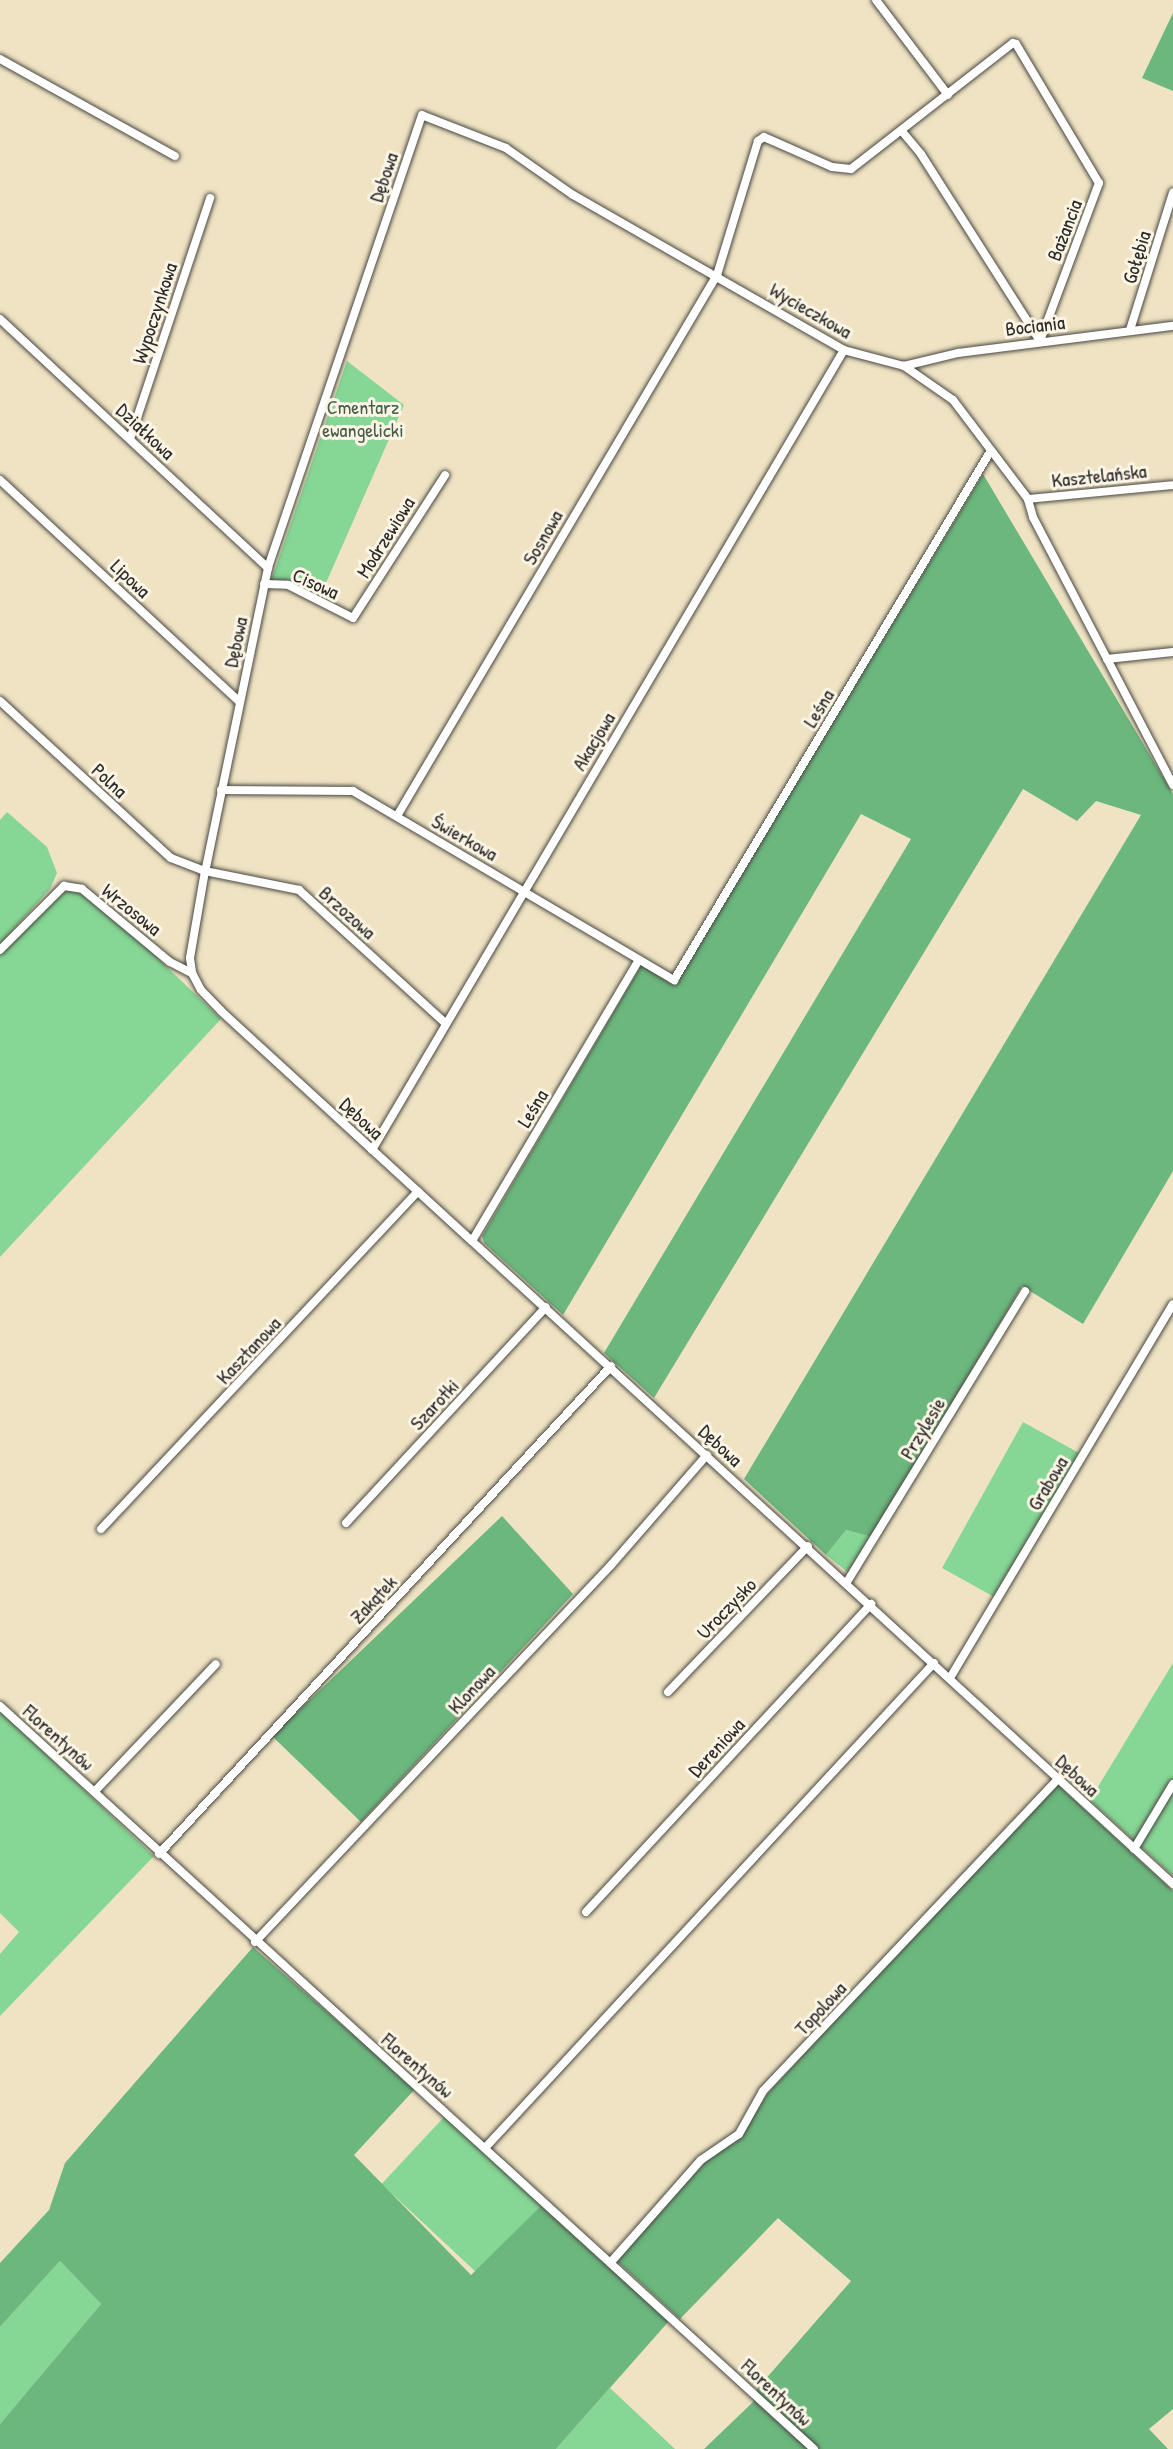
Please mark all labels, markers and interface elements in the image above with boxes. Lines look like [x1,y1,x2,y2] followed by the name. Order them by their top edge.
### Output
[363,149,403,205] street label: Dębowa
[1041,196,1087,264] street label: Bażancia
[1117,228,1155,286] street label: Gołębia
[126,260,182,366] street label: Wypoczynkowa
[766,277,856,343] street label: Wycieczkowa
[1004,309,1066,341] street label: Bociania
[322,394,404,441] park label: Cmentarz ewangelicki
[112,398,180,464] street label: Działkowa
[1050,458,1148,492] street label: Kasztelańska
[351,492,419,582] street label: Modrzewiowa
[517,505,567,569] street label: Sosnowa
[106,554,156,602] street label: Lipowa
[289,562,343,604] street label: Cisowa
[218,615,252,669] street label: Dębowa
[797,685,839,731] street label: Leśna
[566,708,620,774] street label: Akacjowa
[87,758,133,802] street label: Polna
[428,809,502,865] street label: Świerkowa
[97,878,167,940] street label: Wrzosowa
[315,880,381,944] street label: Brzozowa
[511,1085,553,1131] street label: Leśna
[335,1092,389,1144] street label: Dębowa
[211,1311,285,1389] street label: Kasztanowa
[404,1374,464,1434] street label: Szarotki
[894,1393,950,1463] street label: Przylesie
[694,1419,748,1471] street label: Dębowa
[1022,1452,1072,1514] street label: Grabowa
[345,1570,401,1628] street label: Zakątek
[691,1572,761,1644] street label: Uroczysko
[442,1660,500,1718] street label: Klonowa
[19,1699,99,1775] street label: Florentynów
[683,1713,749,1781] street label: Dereniowa
[1051,1749,1105,1801] street label: Dębowa
[789,1976,851,2040] street label: Topolowa
[377,2027,459,2103] street label: Florentynów
[737,2353,817,2431] street label: Florentynów

